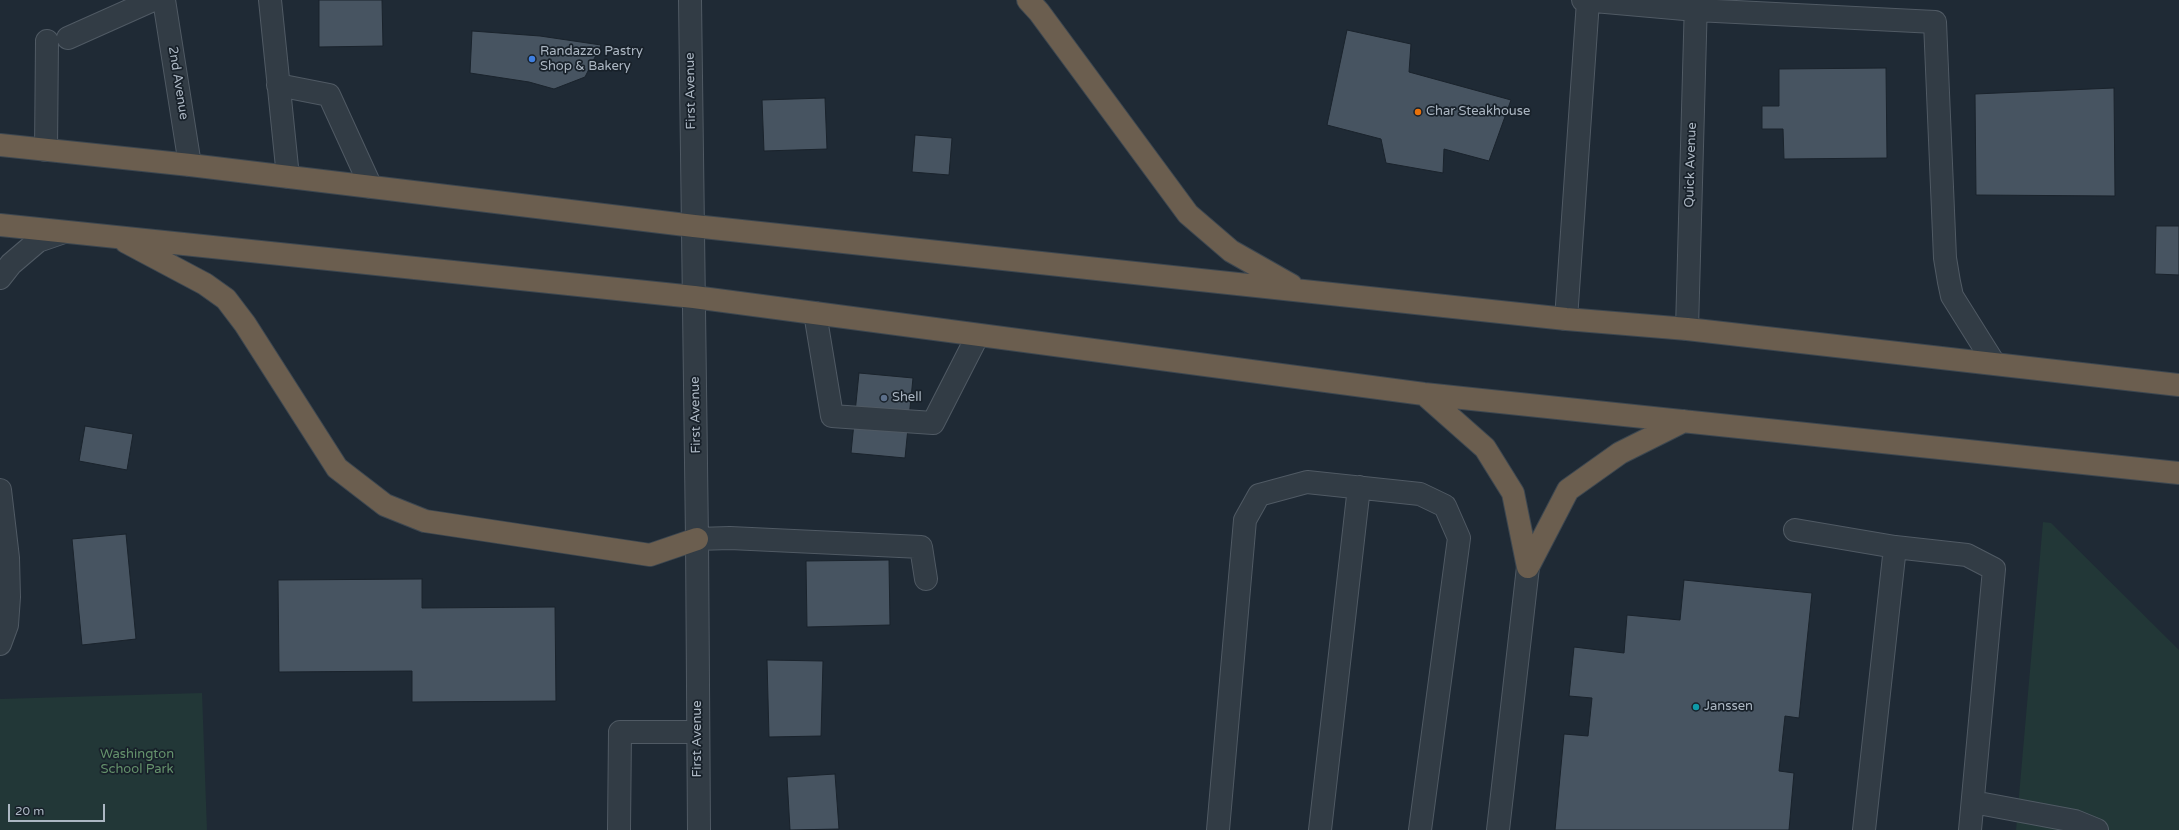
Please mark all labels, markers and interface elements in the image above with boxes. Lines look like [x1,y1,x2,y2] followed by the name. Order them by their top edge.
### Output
[540,44,643,75] place label: Randazzo Pastry Shop & Bakery
[164,45,192,121] street label: 2nd Avenue
[683,52,699,130] street label: First Avenue
[527,54,537,64] marker: Randazzo Pastry Shop & Bakery
[1426,104,1530,120] place label: Char Steakhouse
[1413,107,1423,117] marker: Char Steakhouse
[1682,122,1700,208] street label: Quick Avenue
[688,376,704,454] street label: First Avenue
[892,390,922,406] place label: Shell
[879,393,889,403] marker: Shell
[1704,699,1753,715] place label: Janssen
[690,700,706,778] street label: First Avenue
[1691,702,1701,712] marker: Janssen
[100,747,174,778] park label: Washington School Park
[10,796,107,822] scale bar
[15,804,44,818] text: 20 m

